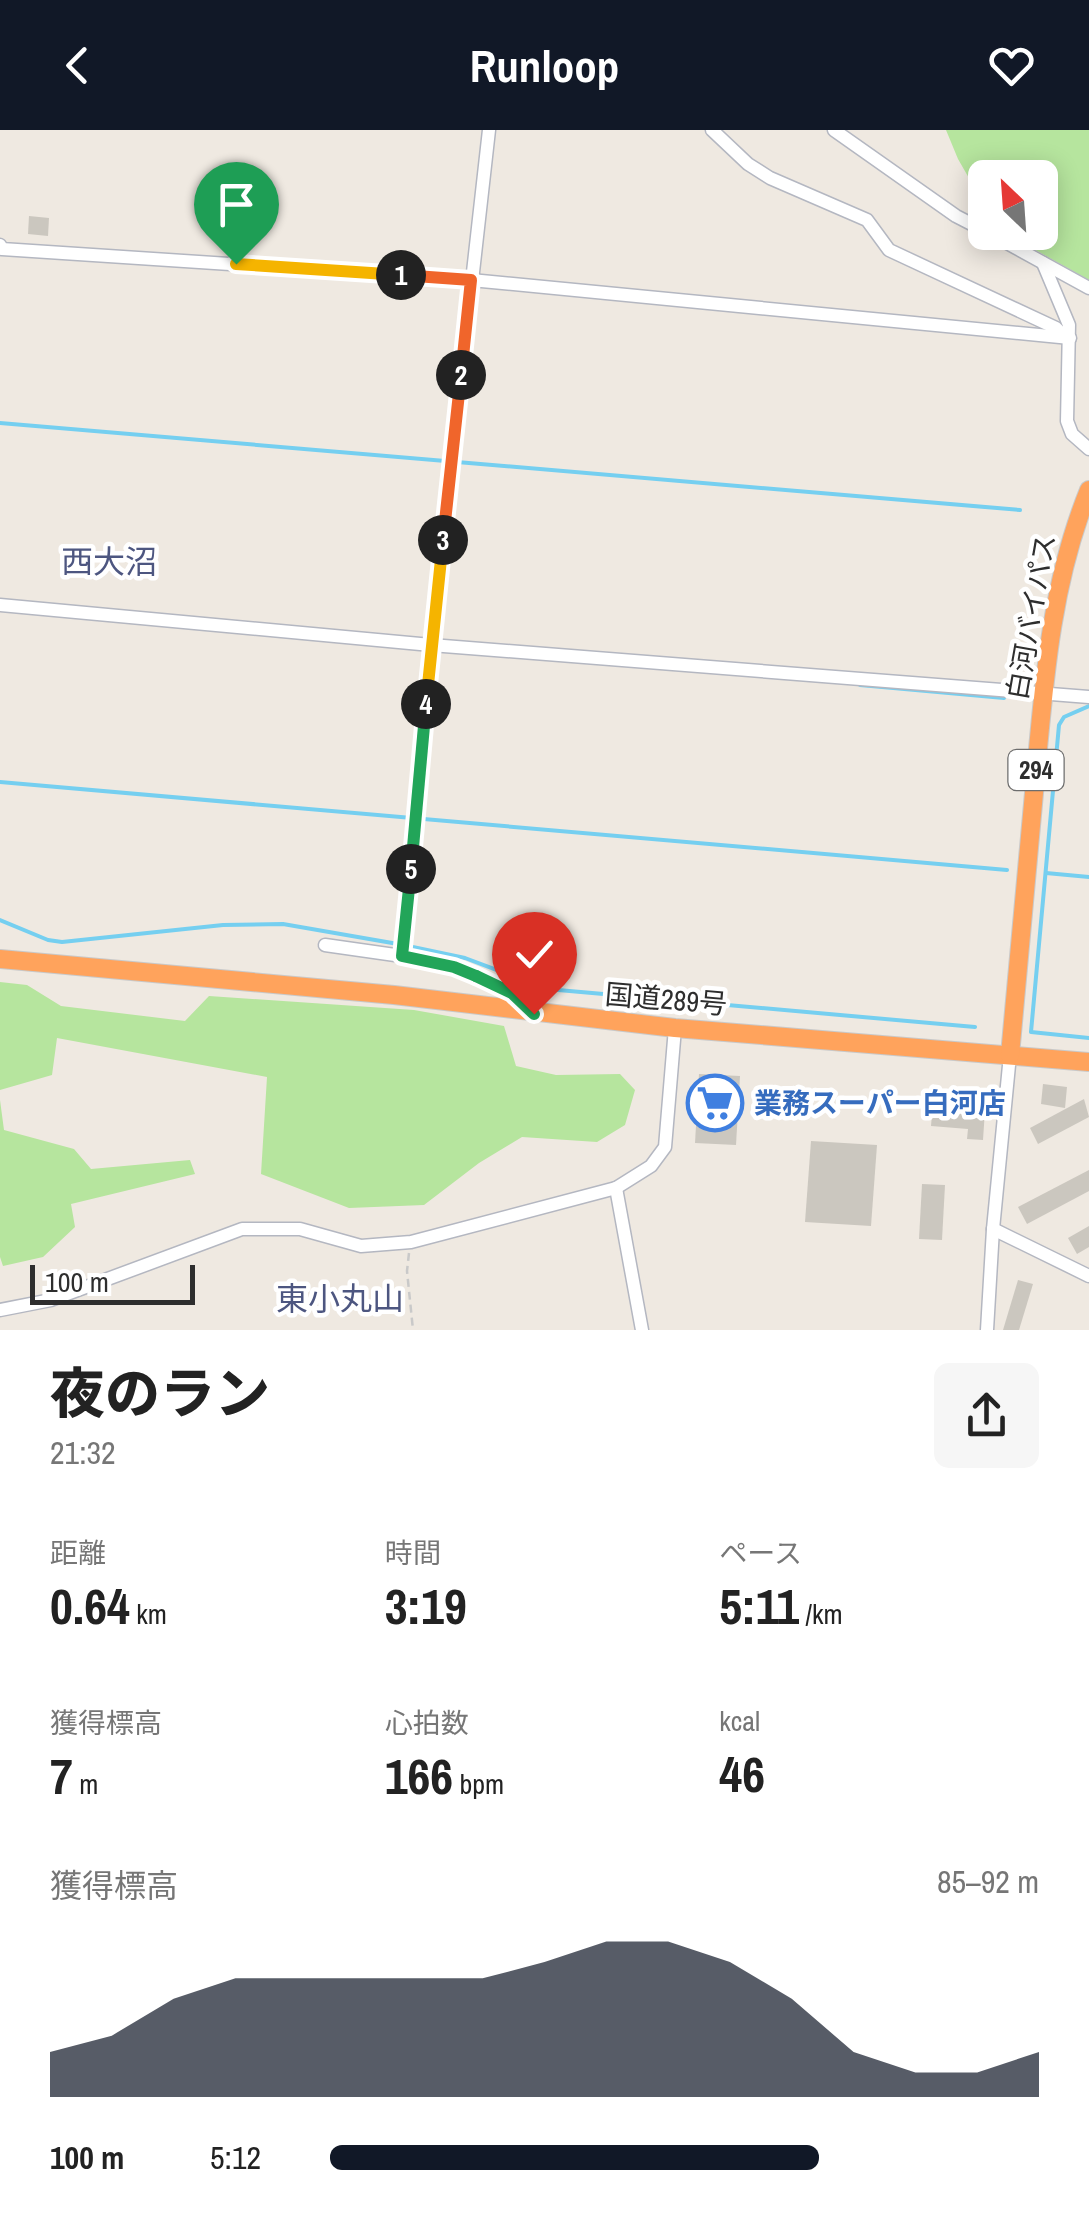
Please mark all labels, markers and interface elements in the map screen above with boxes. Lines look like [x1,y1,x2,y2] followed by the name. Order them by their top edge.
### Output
[470,35,619,96] text: Runloop
[50,38,105,93] icon: back
[984,38,1039,93] icon: heart
[968,160,1058,250] north arrow
[968,160,1058,250] map controls
[194,162,279,265] pin
[209,177,264,232] icon: arrive
[376,250,426,300] pin: 1
[395,256,407,294] text: 1
[436,350,486,400] pin: 2
[455,356,467,394] text: 2
[418,515,468,565] pin: 3
[437,521,449,559] text: 3
[998,531,1064,703] street label: 白河バイパス
[61,540,157,583] district label: 西大沼
[401,679,451,729] pin: 4
[420,685,432,723] text: 4
[1008,750,1064,790] road number: 294
[386,844,436,894] pin: 5
[405,850,417,888] text: 5
[492,912,577,1015] pin
[507,927,562,982] icon: check
[603,975,729,1023] street label: 国道289号
[685,1073,745,1133] supermarket icon: 業務スーパー白河店
[754,1084,1006,1122] place label: 業務スーパー白河店
[30,1260,195,1304] scale bar
[45,1263,109,1301] text: 100 m
[276,1277,404,1320] district label: 東小丸山
[50,1356,270,1430] text: 夜のラン
[934,1363,1039,1468] button: share
[50,1431,116,1474] text: 21:32
[50,1534,106,1572] text: 距離
[385,1534,441,1572] text: 時間
[719,1534,802,1572] text: ペース
[50,1572,130,1640] text: 0.64
[385,1572,467,1640] text: 3:19
[719,1572,799,1640] text: 5:11
[130,1595,167,1633] text: km
[799,1595,843,1633] text: /km
[719,1702,760,1740] text: kcal
[50,1704,162,1742] text: 獲得標高
[385,1704,469,1742] text: 心拍数
[719,1740,765,1808] text: 46
[50,1742,73,1810] text: 7
[385,1742,453,1810] text: 166
[73,1765,98,1803] text: m
[453,1765,504,1803] text: bpm
[937,1860,1039,1903] text: 85–92 m
[50,1864,178,1907] text: 獲得標高
[50,2136,124,2179] text: 100 m
[210,2136,261,2179] text: 5:12

